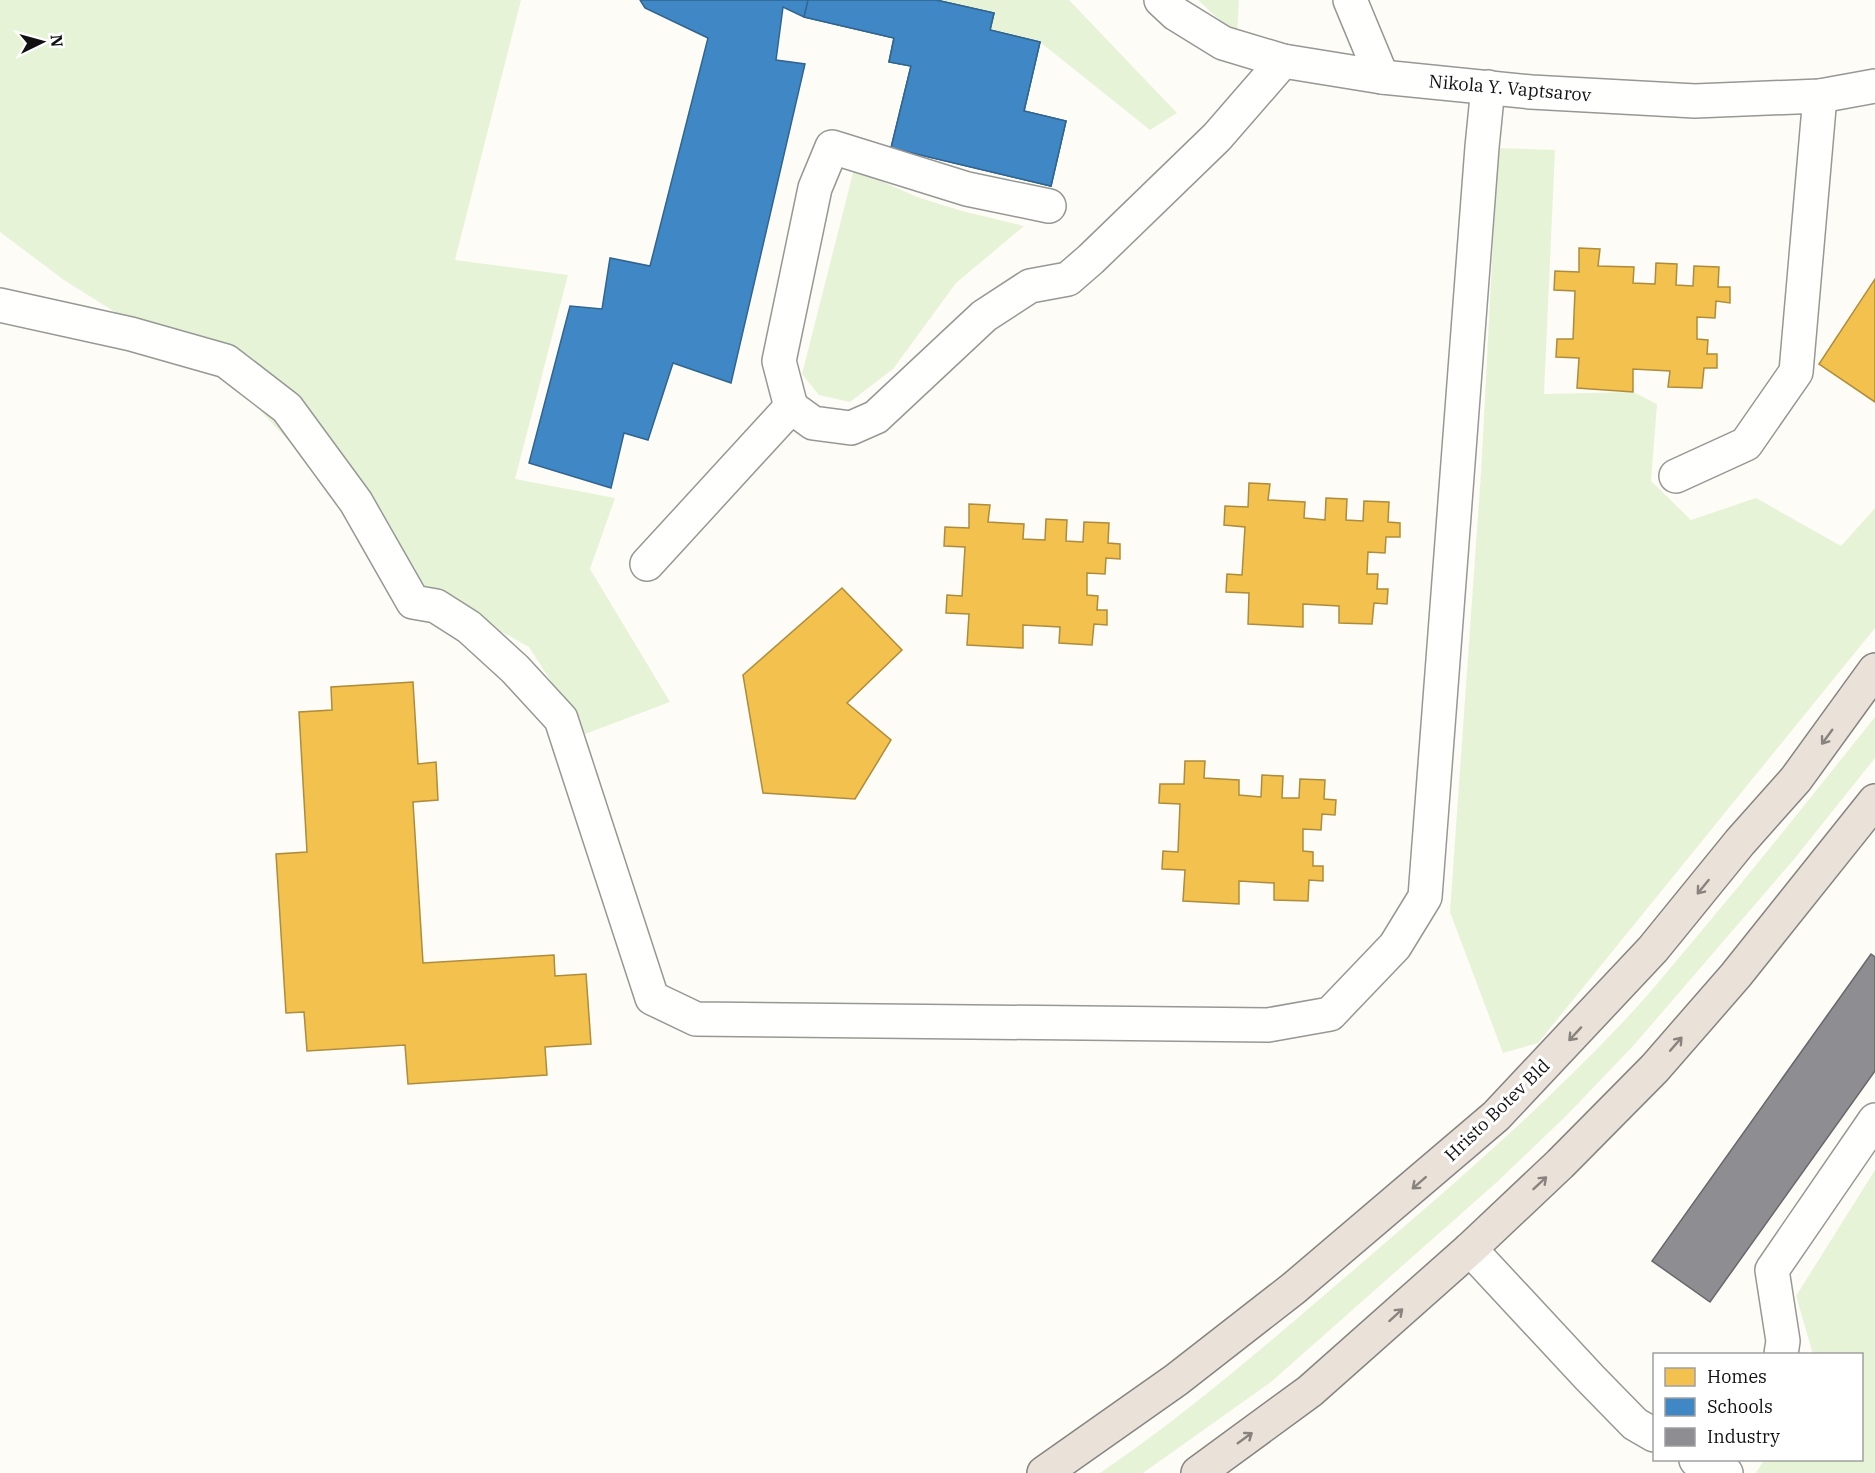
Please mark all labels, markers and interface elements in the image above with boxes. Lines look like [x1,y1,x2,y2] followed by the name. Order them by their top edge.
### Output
[12,12,72,72] north arrow
[46,34,67,48] text: N
[1428,69,1593,107] street label: Nikola Y. Vaptsarov
[1820,728,1833,744] one-way arrow
[1697,879,1710,895] one-way arrow
[1567,1026,1582,1041] one-way arrow
[1669,1037,1683,1052] one-way arrow
[1440,1054,1555,1166] street label: Hristo Botev Bld
[1412,1176,1427,1190] one-way arrow
[1532,1176,1547,1190] one-way arrow
[1388,1308,1403,1322] one-way arrow
[1653,1353,1863,1461] legend
[1707,1365,1767,1388] text: Homes
[1707,1395,1773,1418] text: Schools
[1707,1425,1780,1448] text: Industry
[1237,1432,1253,1445] one-way arrow

